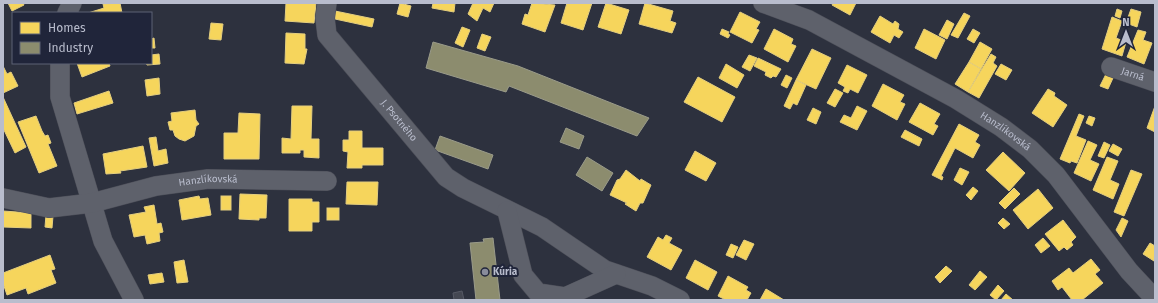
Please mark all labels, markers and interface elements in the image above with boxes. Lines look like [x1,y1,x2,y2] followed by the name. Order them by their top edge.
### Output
[12,12,152,64] legend
[1106,12,1146,52] north arrow
[1122,16,1130,29] text: N
[48,21,86,35] text: Homes
[48,41,93,55] text: Industry
[1120,65,1146,84] street label: Jarná
[378,97,420,144] street label: J. Psotného
[978,109,1033,153] street label: Hanzlíkovská
[178,172,238,189] street label: Hanzlíkovská
[493,265,518,278] place label: Kúria
[480,267,490,277] marker: Kúria

